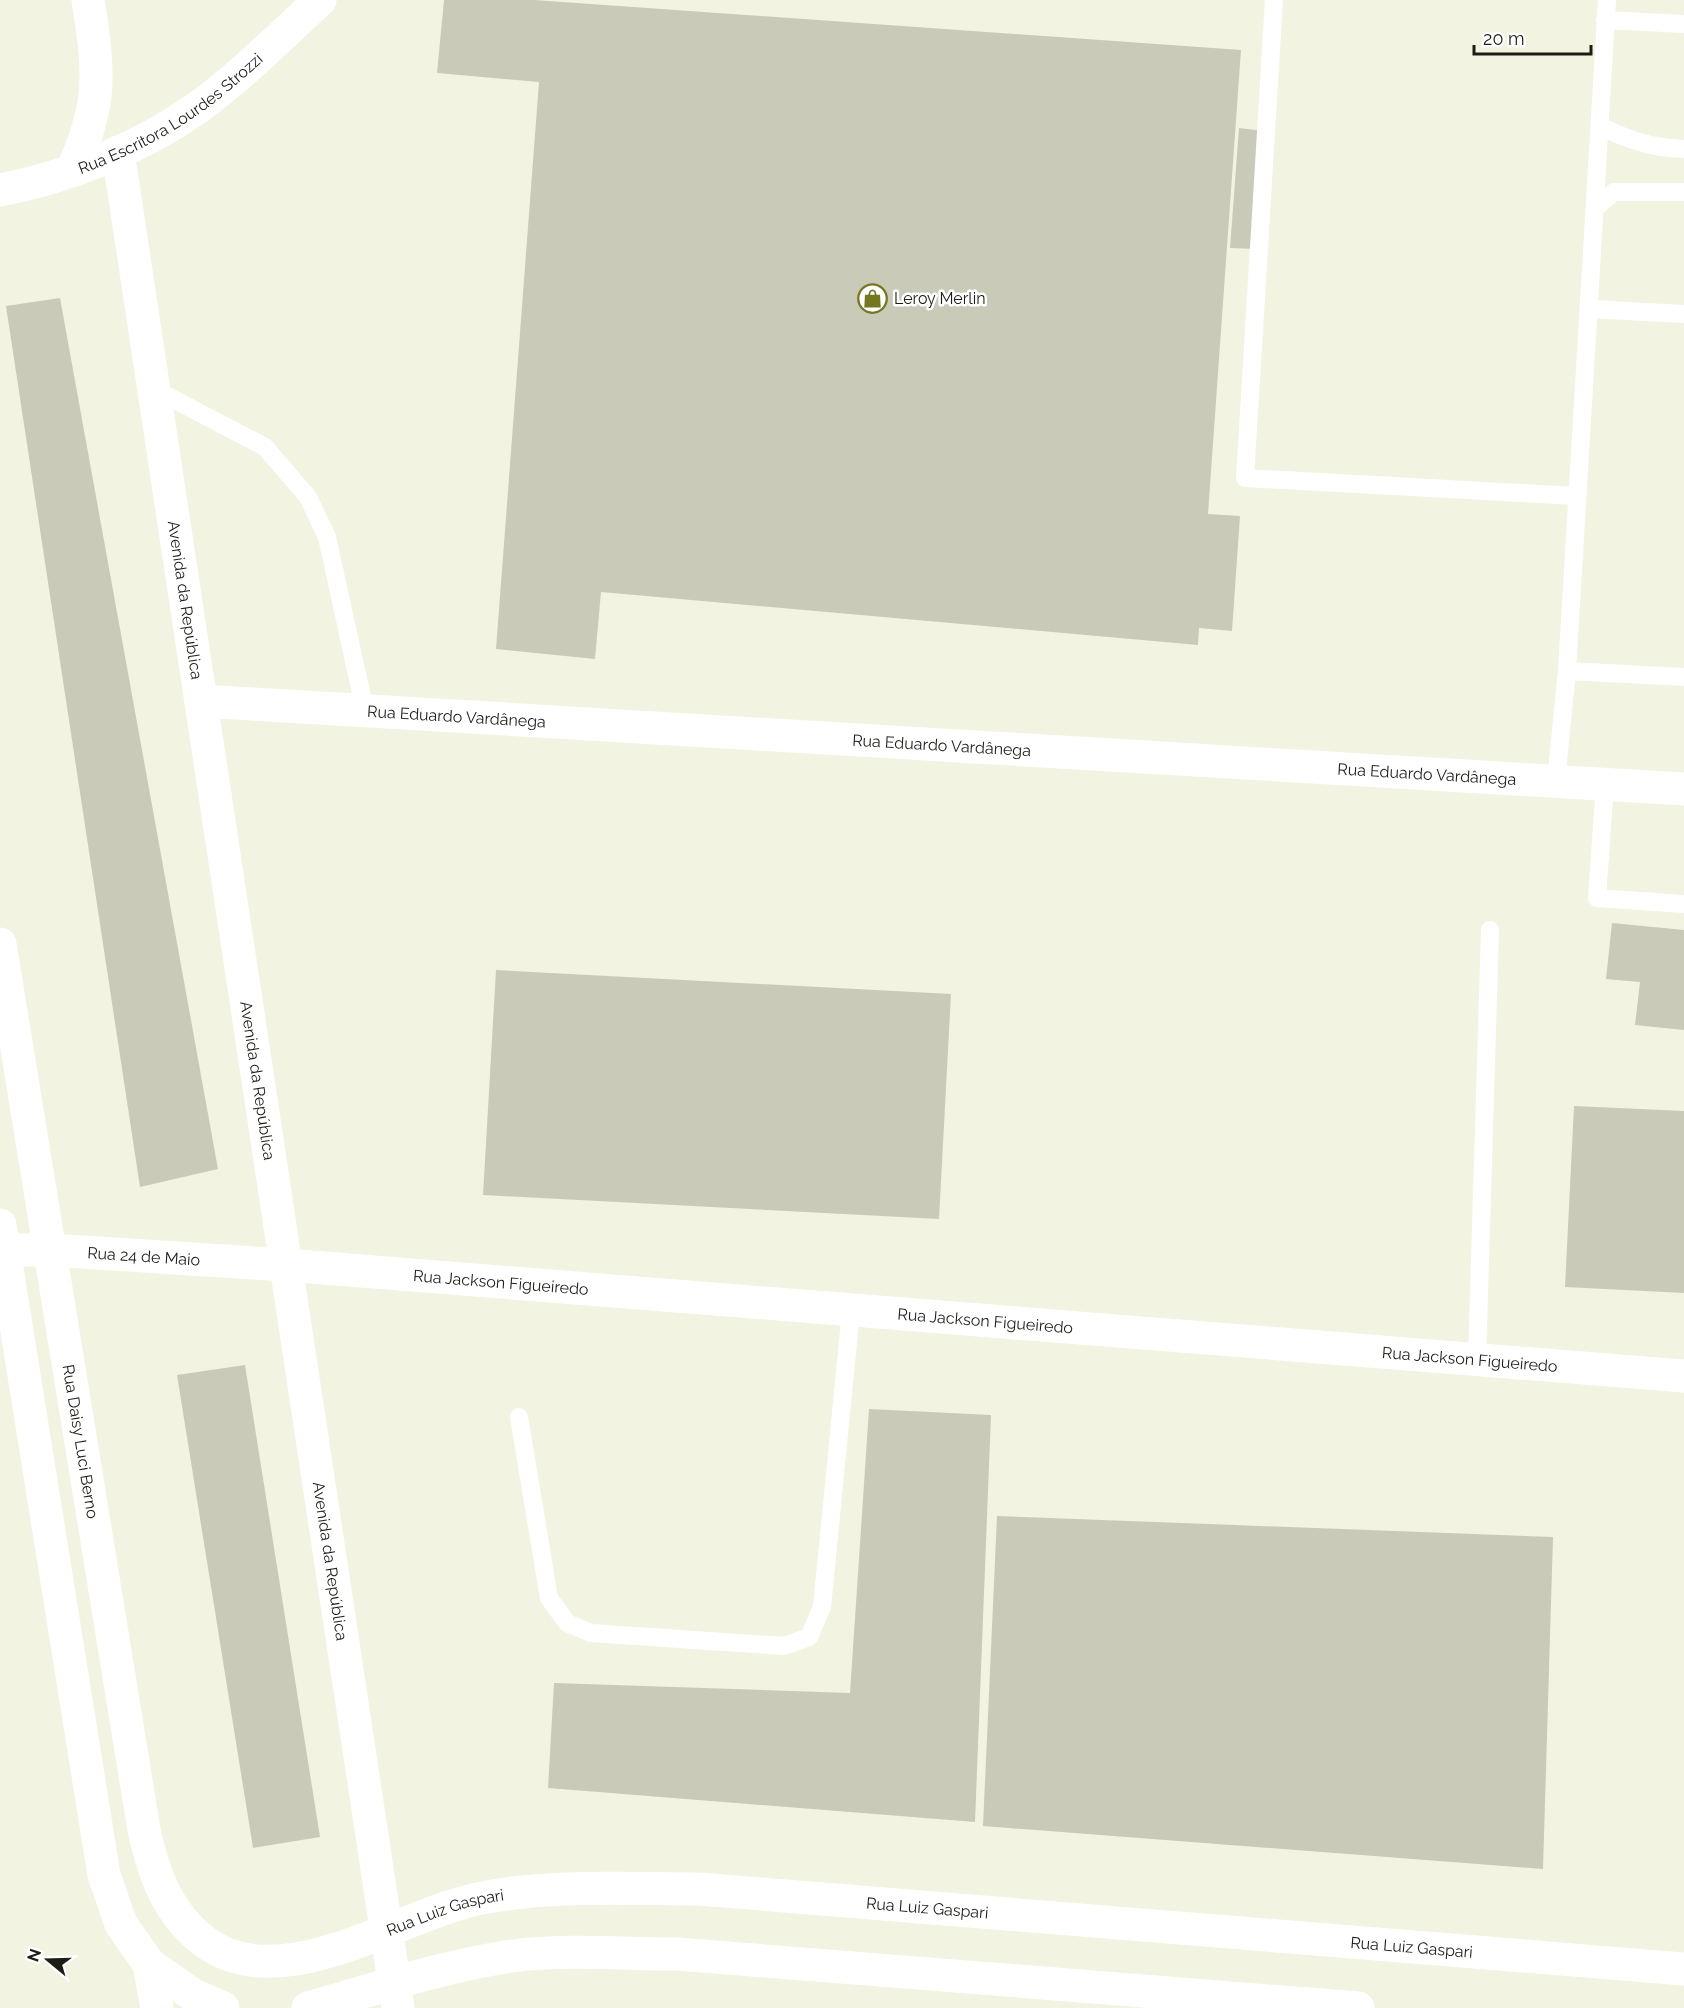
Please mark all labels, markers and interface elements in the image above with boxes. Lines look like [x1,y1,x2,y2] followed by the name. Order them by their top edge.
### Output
[1474,18,1591,56] scale bar
[1483,28,1525,49] text: 20 m
[75,49,266,177] street label: Rua Escritora Lourdes Strozzi
[857,282,889,314] shop icon: Leroy Merlin
[894,289,986,308] place label: Leroy Merlin
[164,519,207,681] street label: Avenida da República
[367,701,546,731] street label: Rua Eduardo Vardânega
[852,730,1032,760] street label: Rua Eduardo Vardânega
[1337,759,1517,789] street label: Rua Eduardo Vardânega
[237,1000,279,1161] street label: Avenida da República
[87,1243,201,1269] street label: Rua 24 de Maio
[412,1266,589,1298] street label: Rua Jackson Figueiredo
[897,1304,1074,1337] street label: Rua Jackson Figueiredo
[1381,1343,1558,1375] street label: Rua Jackson Figueiredo
[59,1363,103,1520] street label: Rua Daisy Luci Berno
[309,1480,352,1642] street label: Avenida da República
[383,1885,505,1939] street label: Rua Luiz Gaspari
[865,1893,989,1922] street label: Rua Luiz Gaspari
[18,1930,78,1990] north arrow
[1350,1932,1474,1961] street label: Rua Luiz Gaspari
[23,1946,45,1964] text: N

